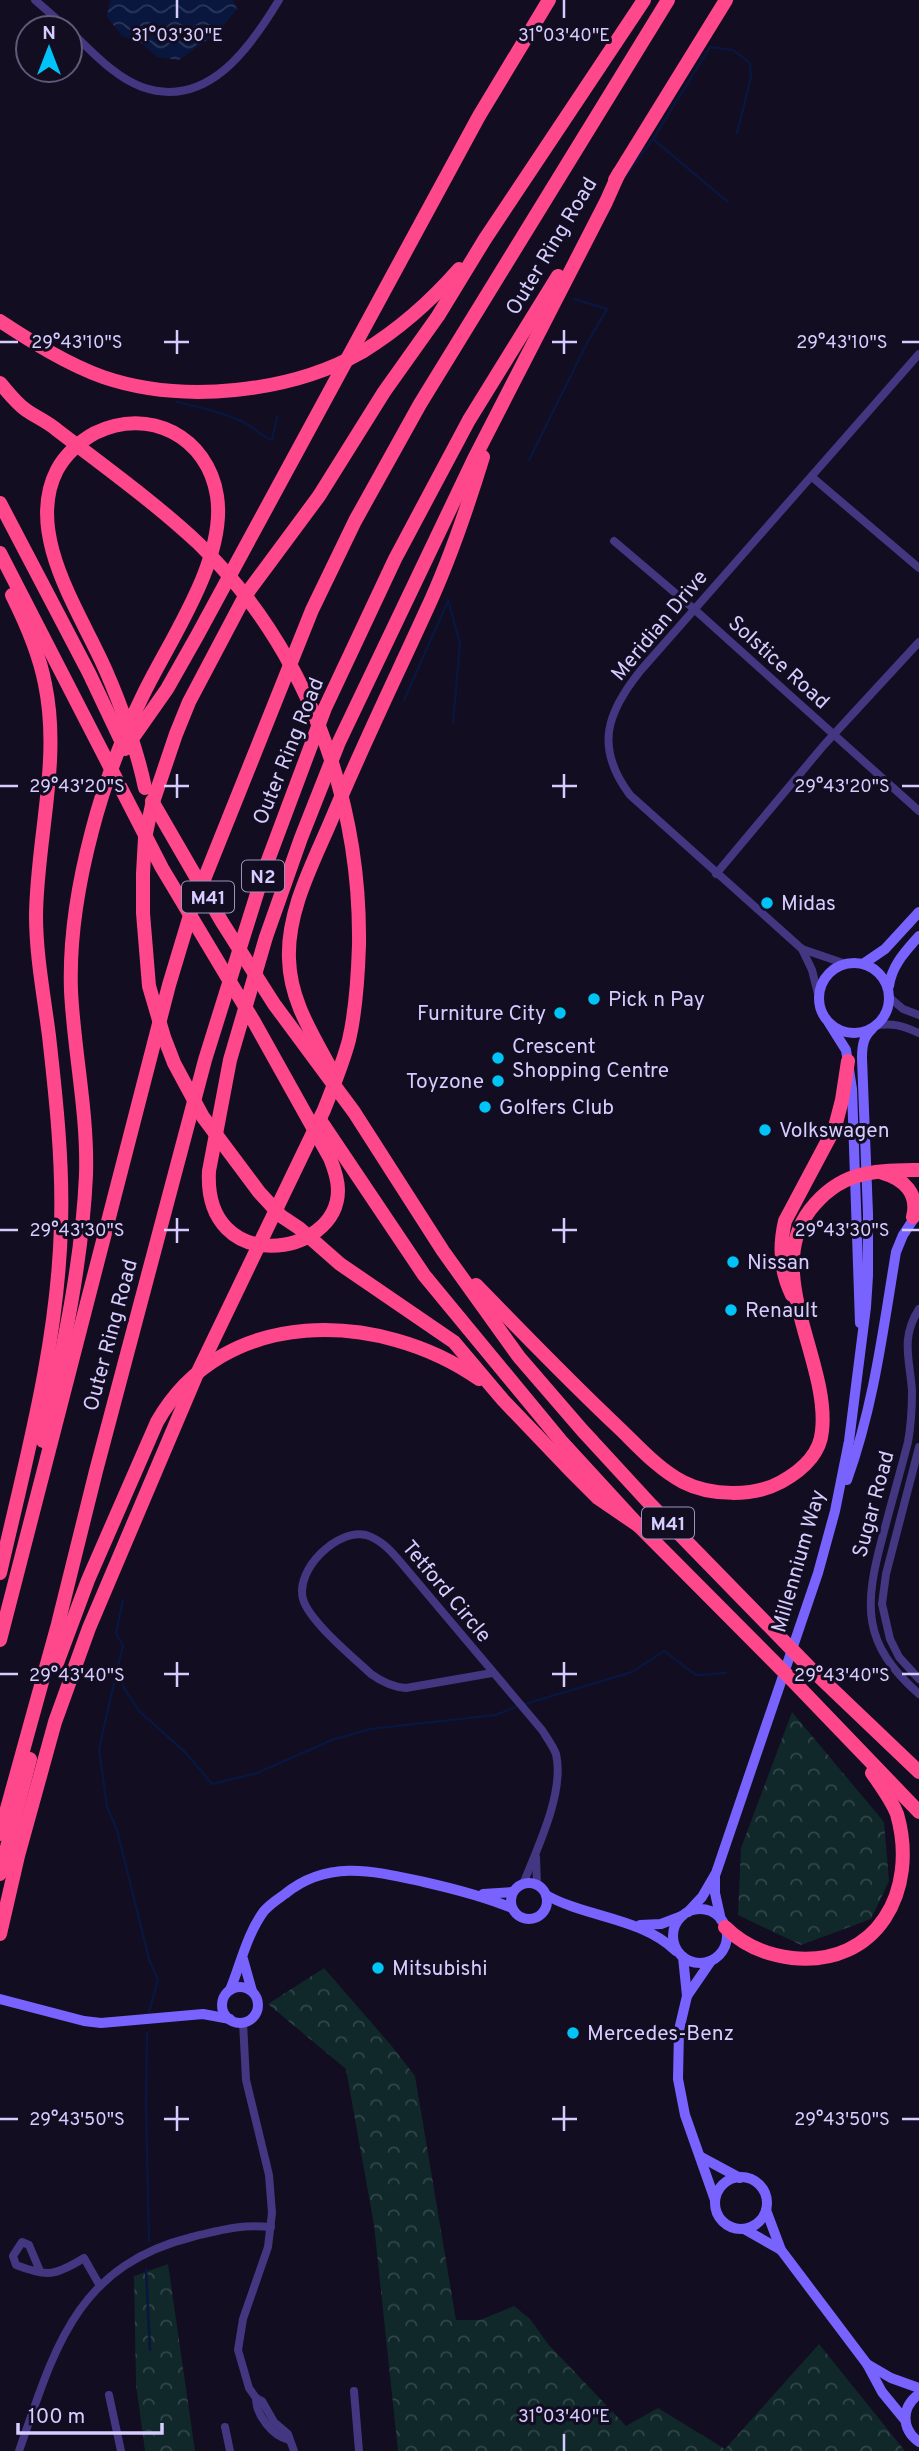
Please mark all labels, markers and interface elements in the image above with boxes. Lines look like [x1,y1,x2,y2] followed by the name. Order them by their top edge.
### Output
[14,14,84,84] north arrow
[42,22,56,46] text: N
[131,25,223,48] text: 31°03'30"E
[518,25,610,48] text: 31°03'40"E
[500,173,604,321] street label: Outer Ring Road
[31,332,123,355] text: 29°43'10"S
[796,332,888,355] text: 29°43'10"S
[606,565,714,687] street label: Meridian Drive
[722,610,834,716] street label: Solstice Road
[248,674,331,829] street label: Outer Ring Road
[29,776,125,799] text: 29°43'20"S
[794,776,890,799] text: 29°43'20"S
[242,860,284,891] road number: N2
[182,882,234,912] road number: M41
[781,891,836,918] place label: Midas
[759,895,775,911] marker: Midas
[608,987,705,1014] place label: Pick n Pay
[586,991,602,1007] marker: Pick n Pay
[417,1001,546,1028] place label: Furniture City
[552,1005,568,1021] marker: Furniture City
[512,1034,669,1085] place label: Crescent Shopping Centre
[490,1050,506,1066] marker: Crescent Shopping Centre
[406,1069,484,1096] place label: Toyzone
[490,1073,506,1089] marker: Toyzone
[499,1095,614,1122] place label: Golfers Club
[477,1099,493,1115] marker: Golfers Club
[779,1118,890,1145] place label: Volkswagen
[757,1122,773,1138] marker: Volkswagen
[29,1220,125,1243] text: 29°43'30"S
[794,1220,890,1243] text: 29°43'30"S
[747,1250,810,1277] place label: Nissan
[725,1254,741,1270] marker: Nissan
[78,1256,145,1414] street label: Outer Ring Road
[745,1298,818,1325] place label: Renault
[723,1302,739,1318] marker: Renault
[847,1448,902,1561] street label: Sugar Road
[766,1487,833,1636] street label: Millennium Way
[642,1508,694,1539] road number: M41
[395,1535,497,1649] street label: Tetford Circle
[29,1665,125,1688] text: 29°43'40"S
[794,1665,890,1688] text: 29°43'40"S
[392,1956,488,1983] place label: Mitsubishi
[370,1960,386,1976] marker: Mitsubishi
[587,2021,734,2048] place label: Mercedes-Benz
[565,2025,581,2041] marker: Mercedes-Benz
[29,2109,125,2132] text: 29°43'50"S
[794,2109,890,2132] text: 29°43'50"S
[18,2392,161,2436] scale bar
[28,2404,85,2431] text: 100 m
[518,2406,610,2429] text: 31°03'40"E

